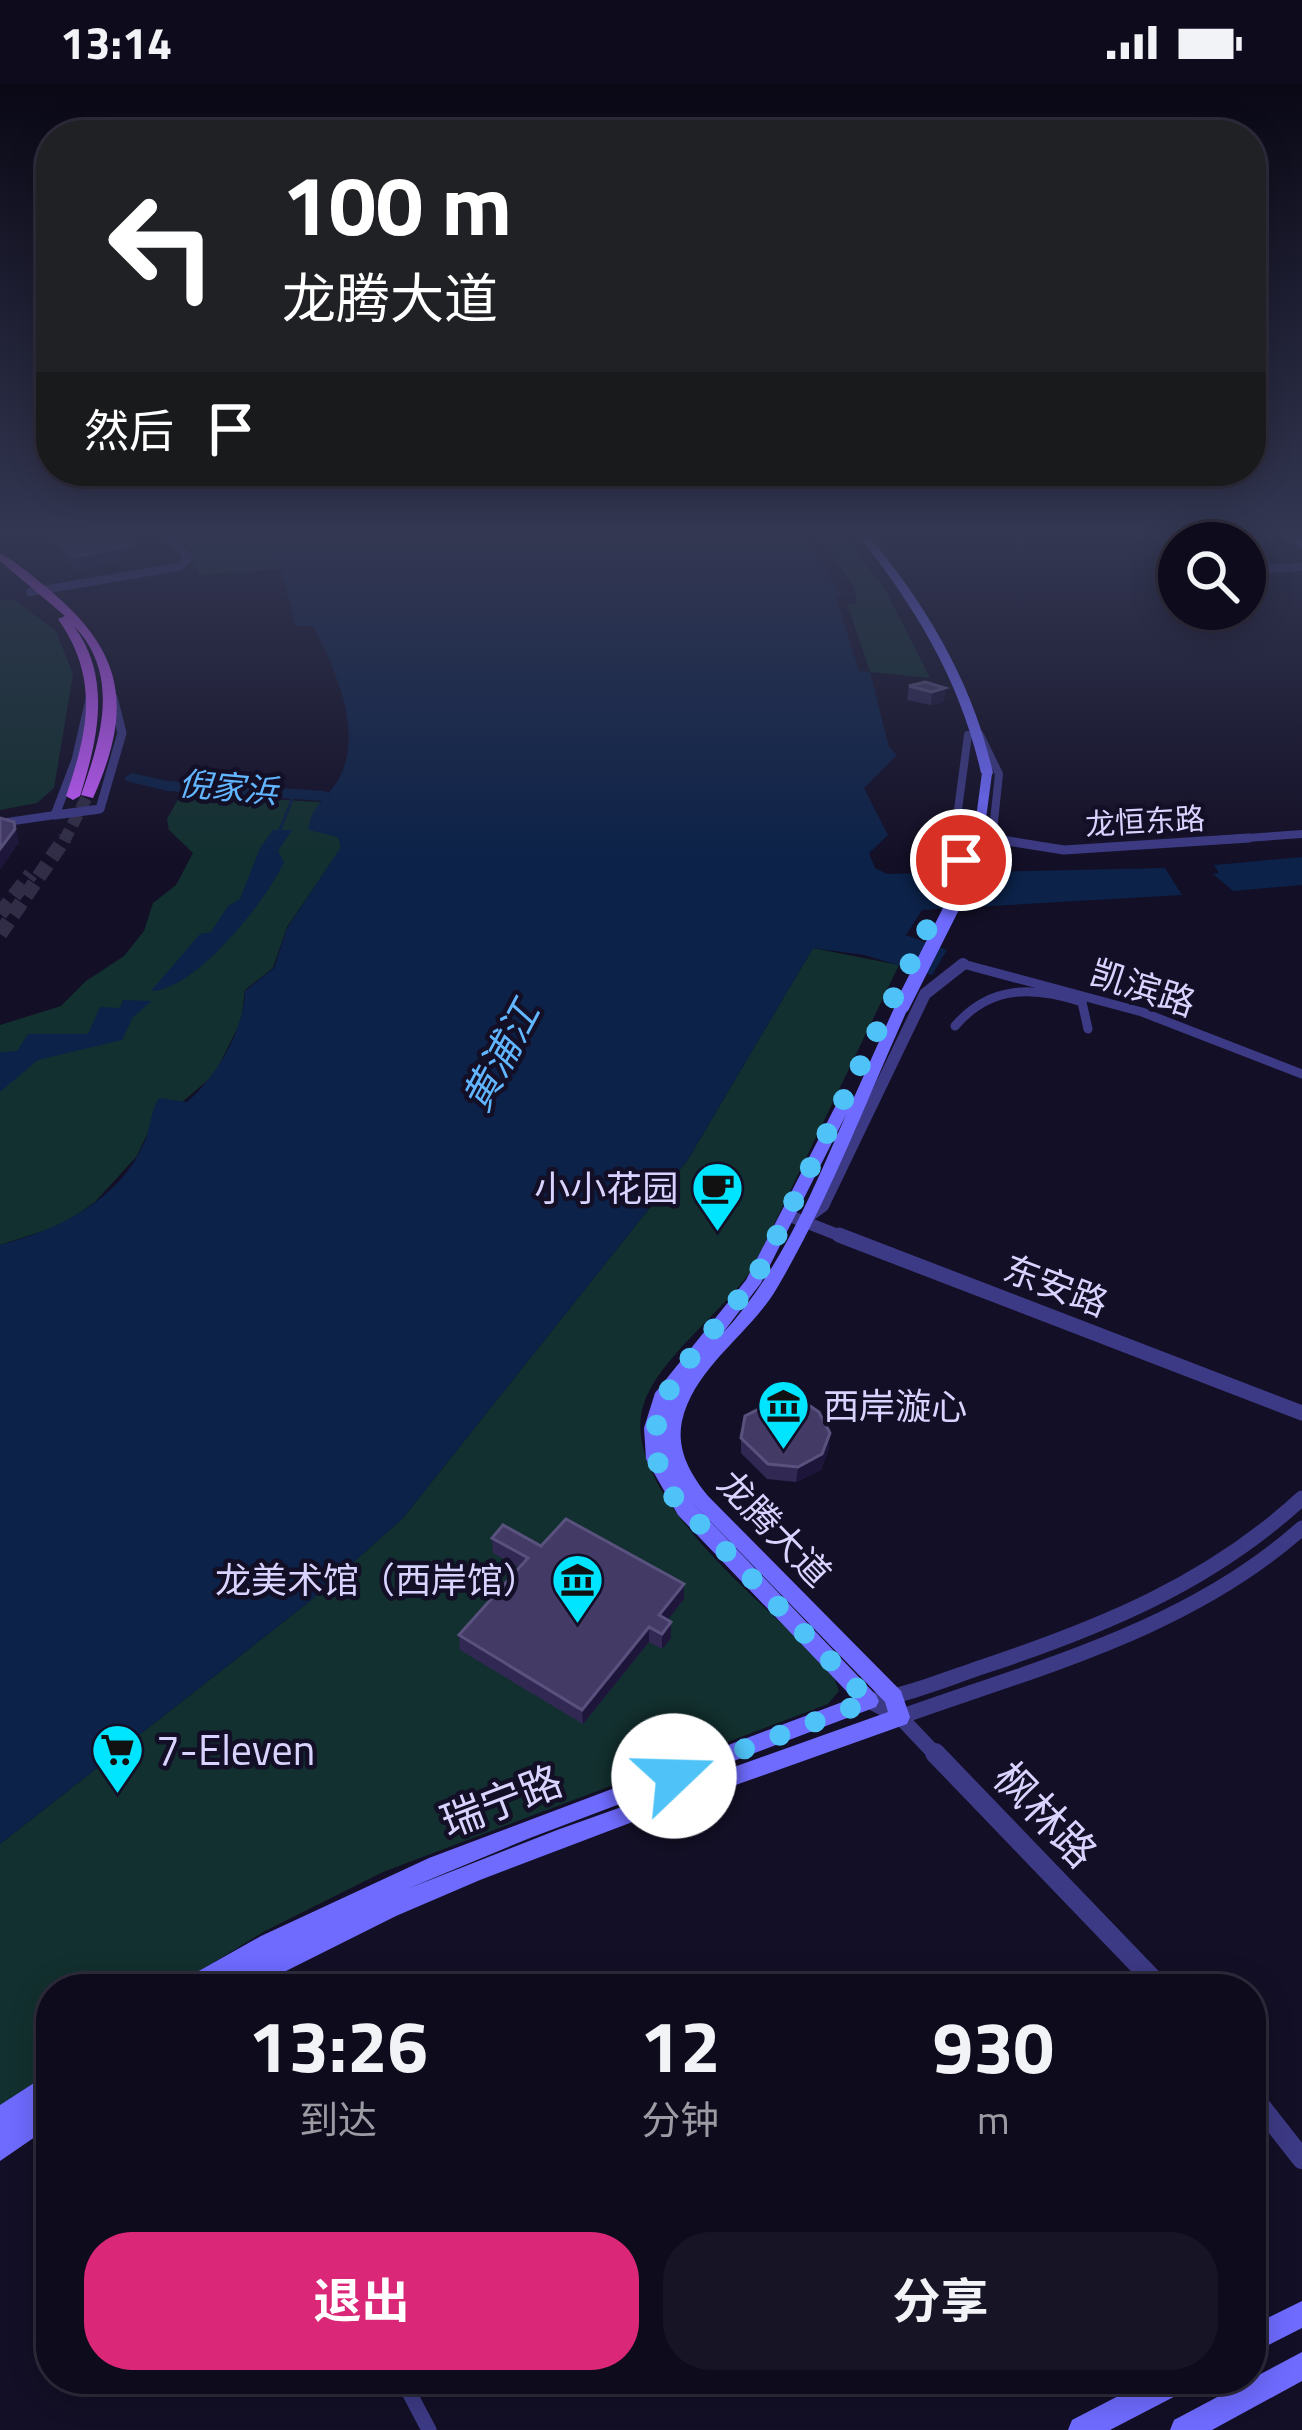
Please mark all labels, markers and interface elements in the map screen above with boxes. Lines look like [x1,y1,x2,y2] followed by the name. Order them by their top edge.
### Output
[60,8,172,76] text: 13:14
[282,140,512,268] text: 100 m
[84,168,240,324] icon: left
[282,257,498,339] text: 龙腾大道
[84,396,174,464] text: 然后
[198,396,264,462] icon: arrive
[1158,522,1266,630] map controls
[1158,522,1266,630] button: search
[177,758,282,816] water label: 倪家浜
[1084,795,1206,847] street label: 龙恒东路
[910,809,1012,911] pin
[928,827,994,893] icon: arrive
[1083,944,1203,1030] street label: 凯滨路
[446,987,555,1122] water label: 黄浦江
[689,1159,745,1233] cafe icon: 小小花园
[534,1160,678,1215] place label: 小小花园
[996,1240,1116,1330] street label: 东安路
[756,1377,812,1451] museum icon: 西岸漩心
[823,1378,967,1433] place label: 西岸漩心
[705,1457,845,1599] street label: 龙腾大道
[550,1551,606,1625] museum icon: 龙美术馆（西岸馆）
[215,1552,539,1607] place label: 龙美术馆（西岸馆）
[611,1713,737,1839] position arrow
[156,1717,315,1781] place label: 7-Eleven
[89,1721,145,1795] supermarket icon: 7-Eleven
[979,1746,1113,1882] street label: 枫林路
[431,1748,571,1852] street label: 瑞宁路
[248,1990,428,2100] text: 13:26
[640,1990,721,2100] text: 12
[933,1991,1054,2101] text: 930
[299,2090,377,2149] text: 到达
[641,2090,719,2149] text: 分钟
[977,2090,1010,2149] text: m
[84,2232,639,2370] button: 退出
[663,2232,1218,2370] button: 分享

